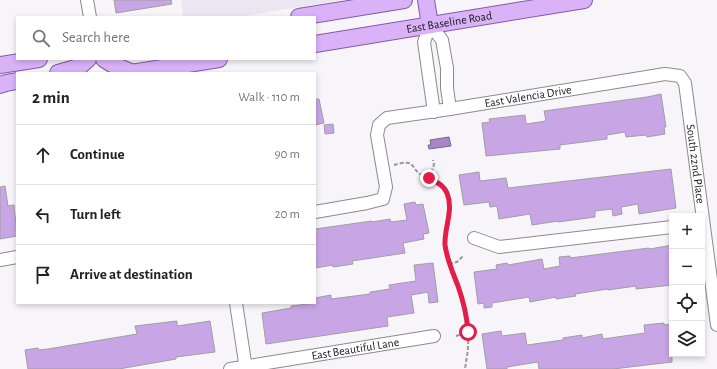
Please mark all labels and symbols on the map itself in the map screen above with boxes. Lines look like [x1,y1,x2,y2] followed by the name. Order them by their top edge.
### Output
[405,9,493,35] street label: East Baseline Road
[484,83,572,109] street label: East Valencia Drive
[685,124,707,204] street label: South 22nd Place
[420,169,438,187] route end
[459,323,477,341] route start
[311,336,400,362] street label: East Beautiful Lane

